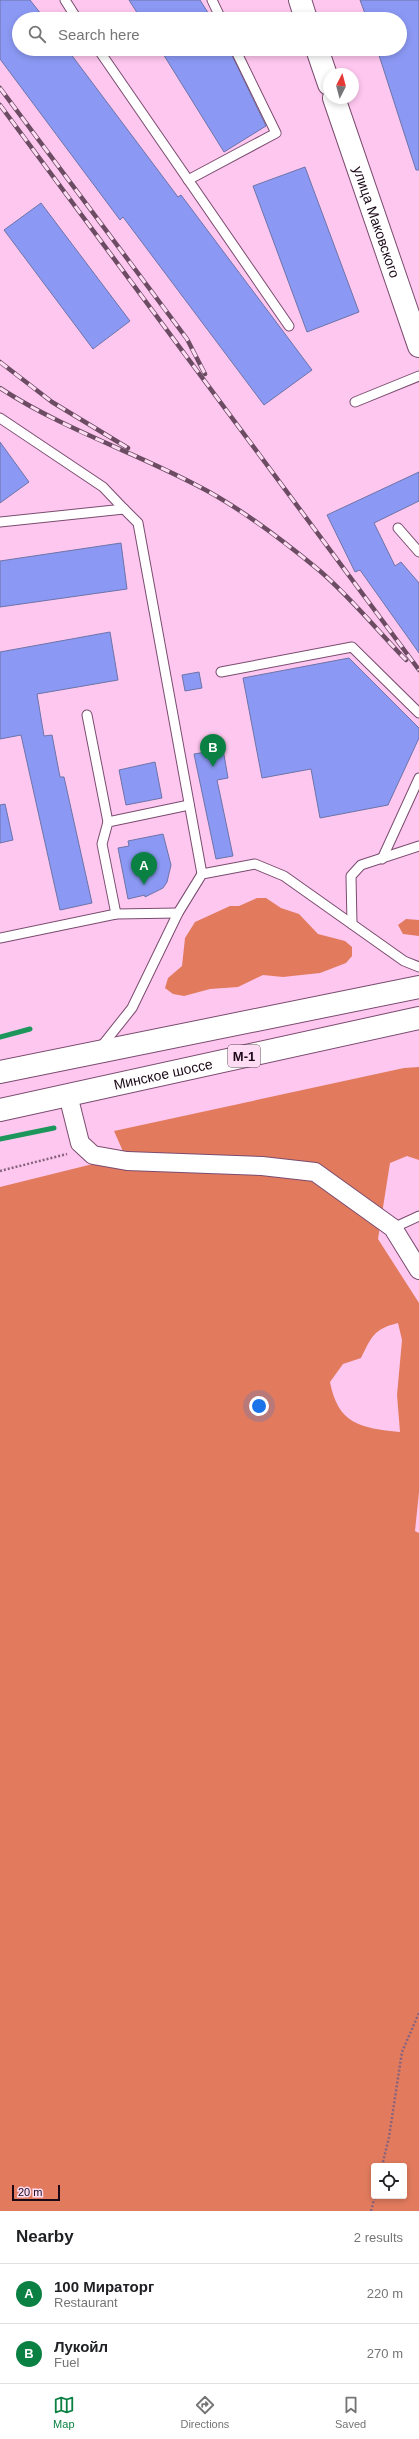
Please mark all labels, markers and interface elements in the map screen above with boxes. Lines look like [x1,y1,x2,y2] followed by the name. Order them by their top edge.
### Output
[12,12,407,56] search box
[26,23,48,45] icon: search
[58,26,140,43] text: Search here
[323,68,359,104] north arrow
[350,164,403,280] street label: улица Маковского
[200,734,226,767] pin: B
[131,852,157,885] pin: A
[228,1045,260,1067] road number: М-1
[112,1056,214,1093] street label: Минское шоссе
[249,1396,269,1416] your location
[371,2163,407,2199] map controls
[371,2163,407,2199] button: locate
[12,2183,60,2202] scale bar
[18,2186,42,2198] text: 20 m
[16,2227,74,2246] text: Nearby
[354,2230,403,2245] text: 2 results
[54,2278,154,2295] text: 100 Мираторг
[24,2286,34,2301] text: A
[367,2286,403,2301] text: 220 m
[54,2295,118,2310] text: Restaurant
[54,2338,108,2355] text: Лукойл
[24,2346,34,2361] text: B
[367,2346,403,2361] text: 270 m
[54,2355,79,2370] text: Fuel
[53,2394,75,2430] tab: Map
[180,2394,229,2430] tab: Directions
[335,2394,366,2430] tab: Saved

